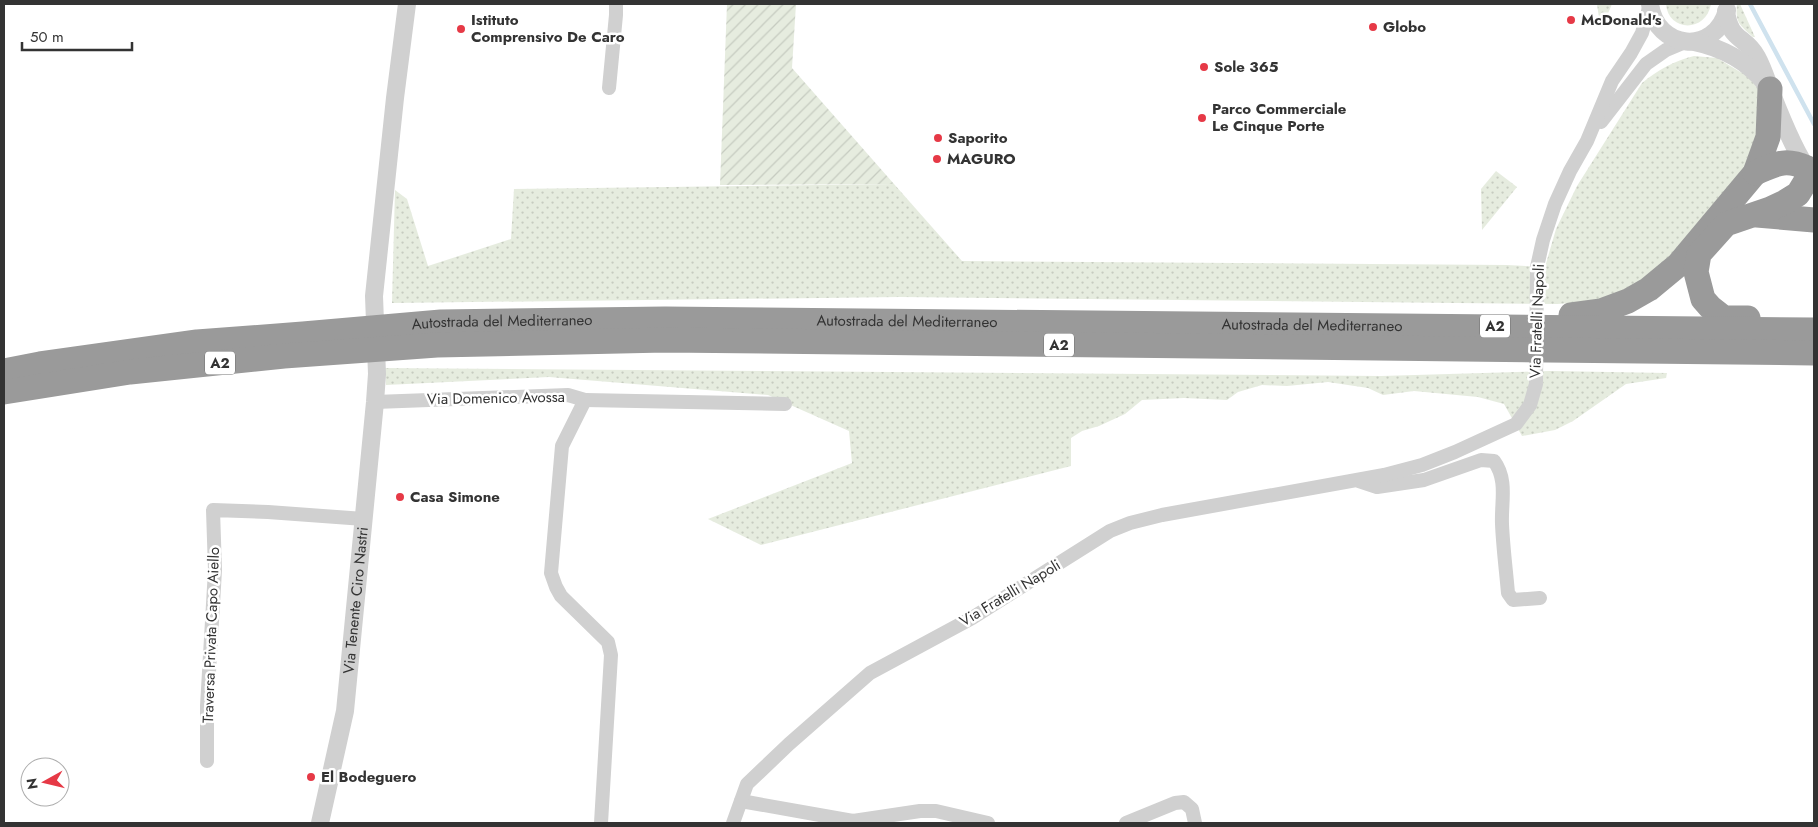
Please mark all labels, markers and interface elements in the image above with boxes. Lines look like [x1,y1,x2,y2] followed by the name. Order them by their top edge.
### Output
[471,9,625,48] place label: Istituto Comprensivo De Caro
[1581,9,1662,31] place label: McDonald's
[1565,14,1577,26] marker: McDonald's
[1383,16,1426,38] place label: Globo
[22,20,132,52] scale bar
[1367,21,1379,33] marker: Globo
[455,23,467,35] marker: Istituto Comprensivo De Caro
[30,26,64,48] text: 50 m
[1214,56,1279,78] place label: Sole 365
[1198,61,1210,73] marker: Sole 365
[1212,98,1347,137] place label: Parco Commerciale Le Cinque Porte
[1196,112,1208,124] marker: Parco Commerciale Le Cinque Porte
[948,127,1008,149] place label: Saporito
[932,132,944,144] marker: Saporito
[947,148,1016,170] place label: MAGURO
[931,153,943,165] marker: MAGURO
[1524,263,1550,379] street label: Via Fratelli Napoli
[411,309,593,336] street label: Autostrada del Mediterraneo
[816,309,998,333] street label: Autostrada del Mediterraneo
[1221,313,1403,337] street label: Autostrada del Mediterraneo
[1480,314,1510,338] road number: A2
[1044,334,1074,356] road number: A2
[205,352,235,374] road number: A2
[427,386,565,410] street label: Via Domenico Avossa
[410,486,500,508] place label: Casa Simone
[394,491,406,503] marker: Casa Simone
[338,526,374,675] street label: Via Tenente Ciro Nastri
[197,546,225,724] street label: Traversa Privata Capo Aiello
[955,554,1065,632] street label: Via Fratelli Napoli
[20,757,70,807] north arrow
[321,766,417,788] place label: El Bodeguero
[305,771,317,783] marker: El Bodeguero
[21,777,43,791] text: N

